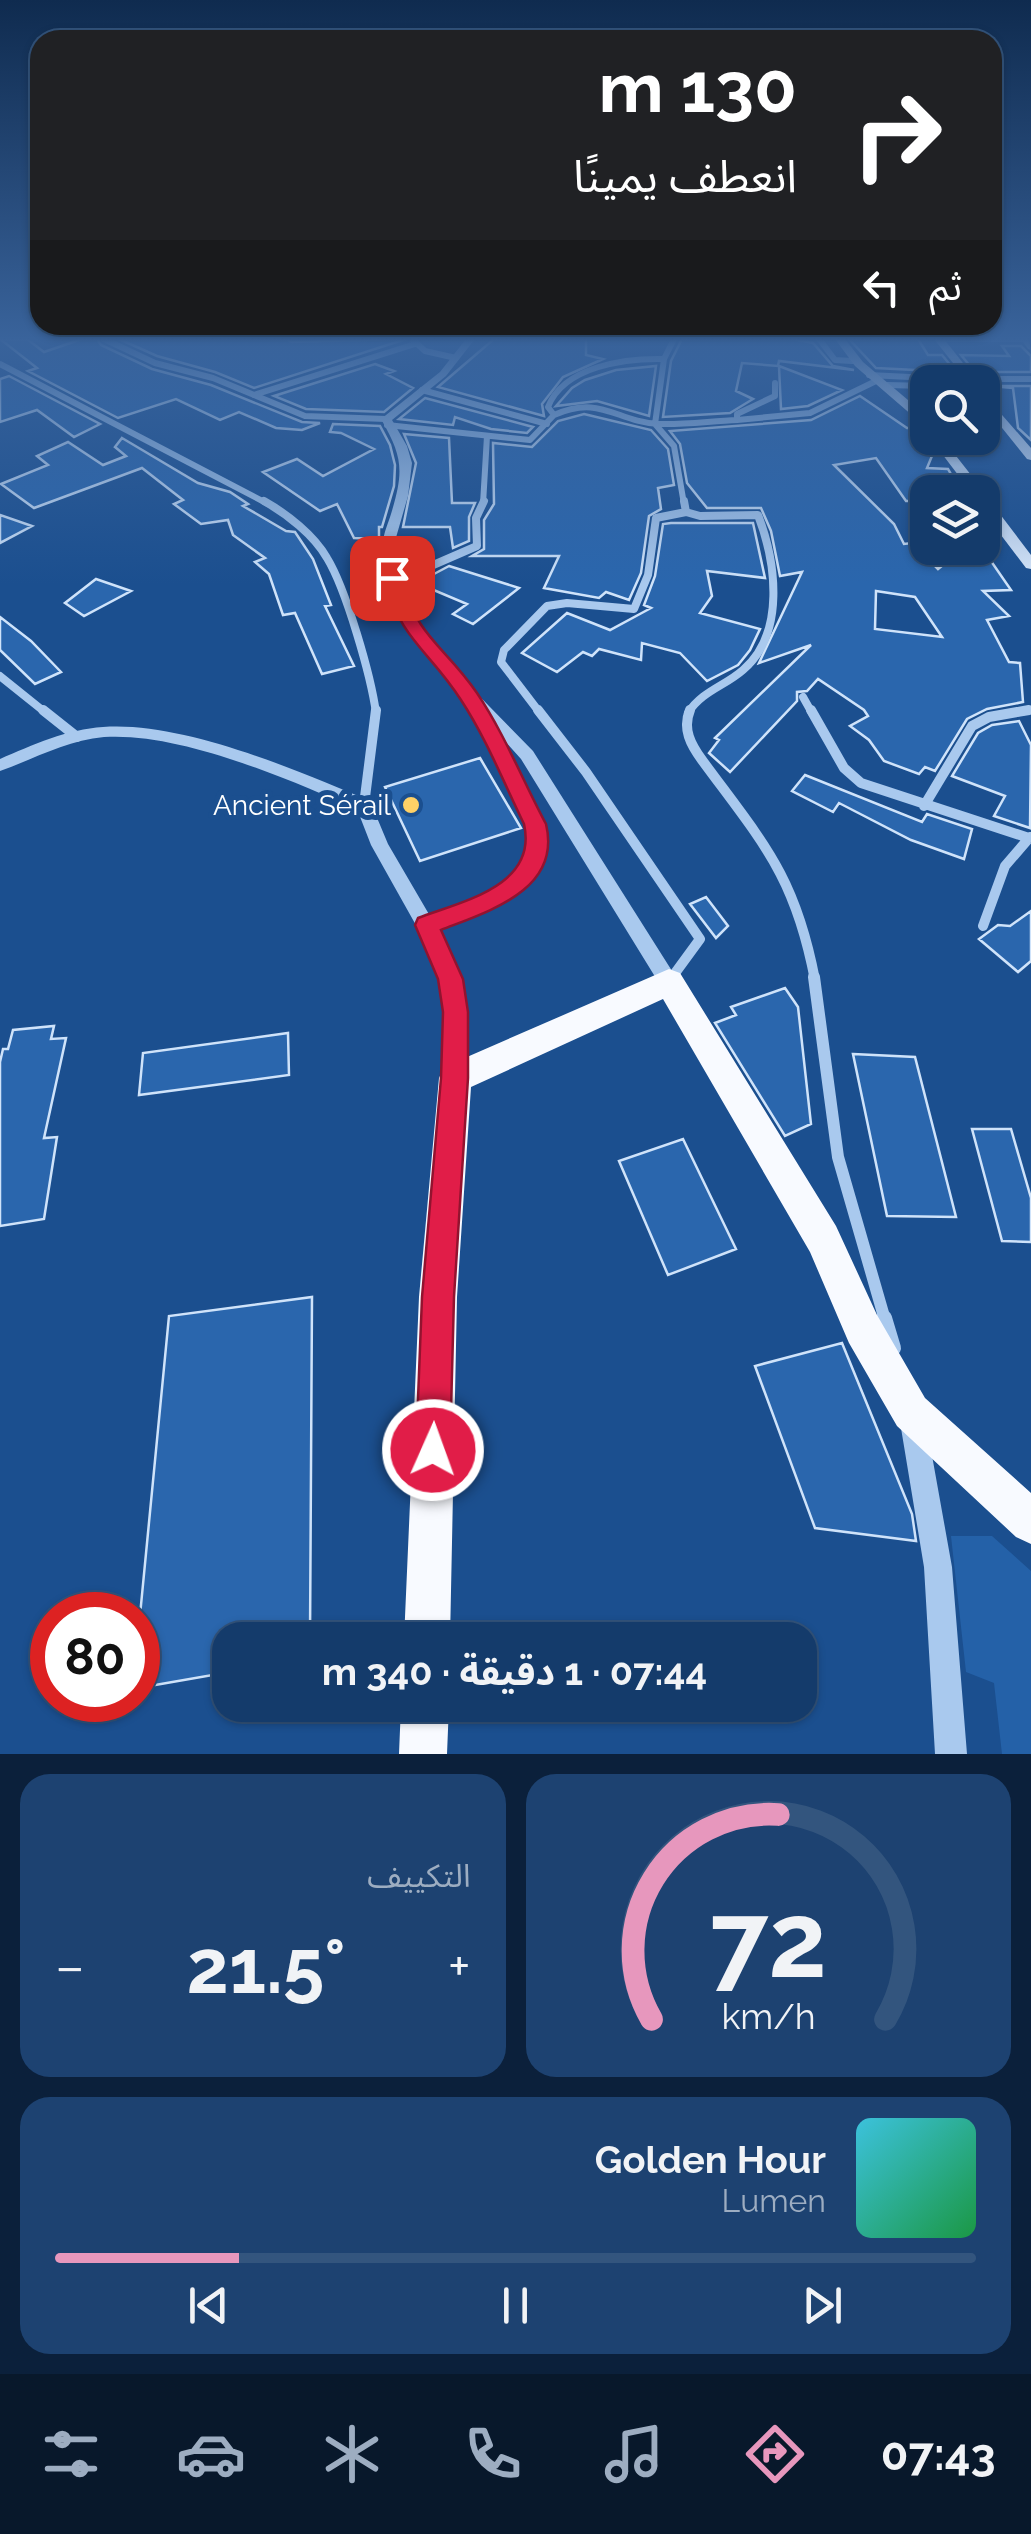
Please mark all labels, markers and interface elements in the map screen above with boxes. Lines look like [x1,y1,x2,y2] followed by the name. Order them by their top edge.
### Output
[598,46,797,128] text: 130 m
[832,70,962,200] icon: right
[573,150,797,203] text: انعطف يمينًا
[854,260,909,315] icon: left
[929,264,962,309] text: ثم
[910,365,1000,565] map controls
[910,365,1000,455] button: search
[910,475,1000,565] button: layers
[350,536,435,621] pin
[365,551,420,606] icon: arrive
[213,789,391,822] place label: Ancient Sérail
[400,794,422,816] marker: Ancient Sérail
[381,1398,485,1502] position arrow
[30,1592,160,1722] speed limit sign: 80
[322,1649,707,1694] text: 07:44 · 1 دقيقة · 340 m
[367,1857,471,1894] text: التكييف
[710,1879,827,2001] text: 72
[187,1922,346,2011] text: 21.5°
[55,1934,85,1999] text: −
[448,1934,470,1999] text: +
[721,1995,815,2037] text: km/h
[595,2137,826,2182] text: Golden Hour
[722,2182,826,2219] text: Lumen
[181,2278,236,2333] icon: previous
[488,2278,543,2333] icon: pause
[795,2278,850,2333] icon: next
[36,2419,106,2489] icon: filters
[176,2419,246,2489] icon: car
[317,2419,387,2489] icon: climate
[458,2419,528,2489] icon: phone
[599,2419,669,2489] icon: music
[740,2419,810,2489] icon: directions
[881,2428,996,2481] text: 07:43

